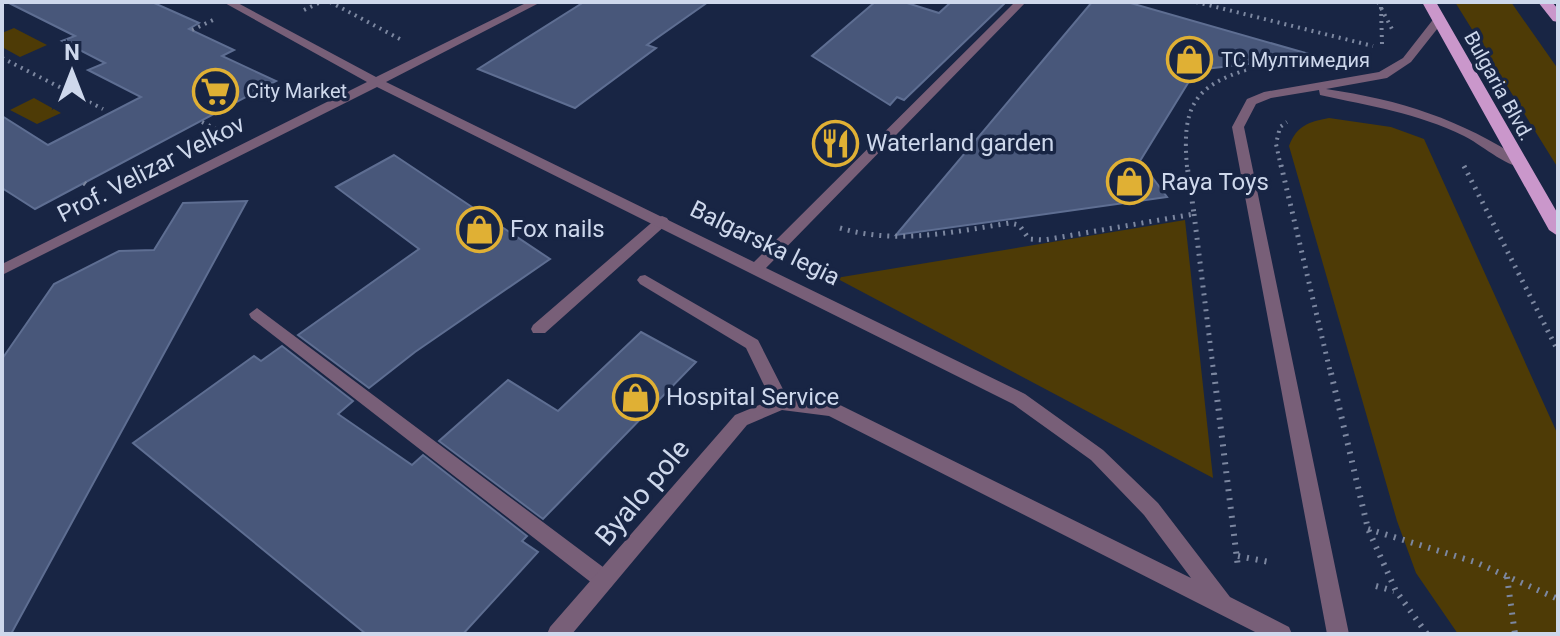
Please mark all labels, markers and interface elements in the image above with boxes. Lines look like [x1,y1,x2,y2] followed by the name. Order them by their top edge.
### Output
[1459,27,1539,145] street label: Bulgaria Blvd.
[32,32,112,112] north arrow
[1166,36,1214,84] shop icon: ТС Мултимедия
[64,40,80,65] text: N
[1221,48,1370,72] place label: ТС Мултимедия
[191,67,239,115] supermarket icon: City Market
[246,79,347,103] place label: City Market
[53,110,250,228] street label: Prof. Velizar Velkov
[811,119,859,167] restaurant icon: Waterland garden
[866,129,1054,157] place label: Waterland garden
[1106,158,1154,206] shop icon: Raya Toys
[1161,168,1269,196] place label: Raya Toys
[686,195,844,291] street label: Balgarska legia
[455,205,503,253] shop icon: Fox nails
[510,215,605,243] place label: Fox nails
[611,373,659,421] shop icon: Hospital Service
[666,383,839,411] place label: Hospital Service
[588,432,696,552] street label: Byalo pole

